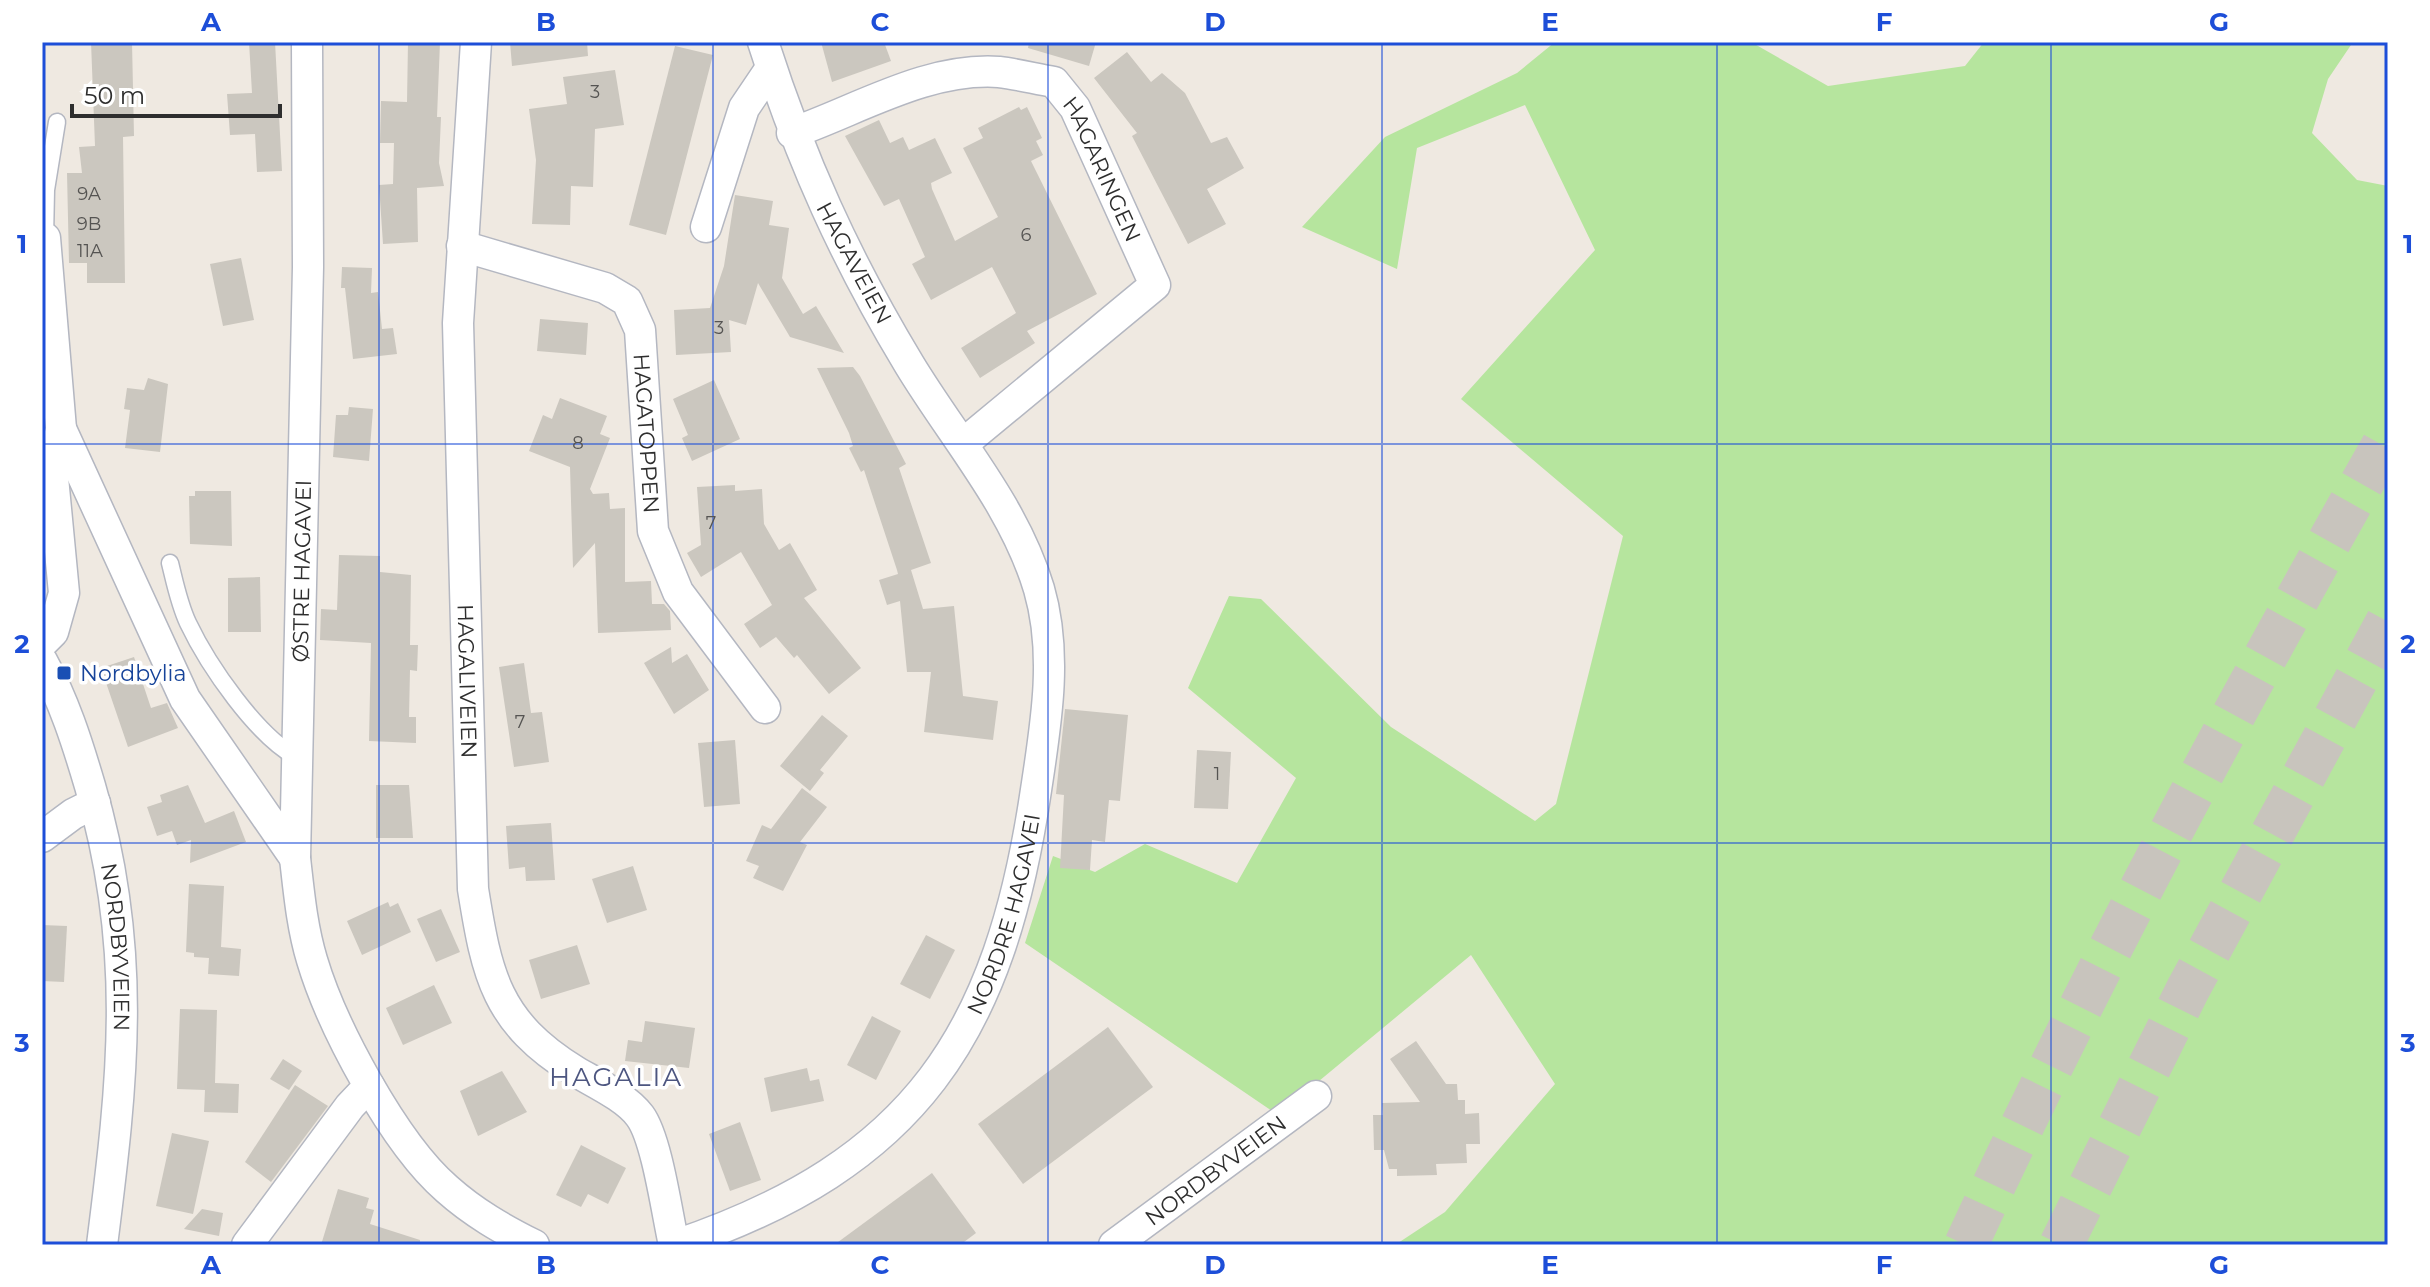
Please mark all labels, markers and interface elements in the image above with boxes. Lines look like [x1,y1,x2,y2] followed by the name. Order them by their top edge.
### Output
[200,6,222,38] text: A
[536,6,556,38] text: B
[871,6,890,38] text: C
[1204,6,1226,38] text: D
[1541,6,1559,38] text: E
[1876,6,1892,38] text: F
[2209,6,2229,38] text: G
[72,68,280,118] scale bar
[84,81,145,110] text: 50 m
[590,81,600,103] house number: 3
[1057,91,1147,246] street label: HAGARINGEN
[77,183,101,205] house number: 9A
[811,197,897,329] street label: HAGAVEIEN
[77,213,101,235] house number: 9B
[1021,224,1032,246] house number: 6
[17,228,27,260] text: 1
[2403,228,2413,260] text: 1
[77,240,103,262] house number: 11A
[714,317,724,339] house number: 3
[628,353,665,514] street label: HAGATOPPEN
[572,432,584,454] house number: 8
[287,479,317,663] street label: ØSTRE HAGAVEI
[706,512,716,534] house number: 7
[452,604,483,759] street label: HAGALIVEIEN
[14,628,30,660] text: 2
[2400,628,2416,660] text: 2
[80,660,186,687] place label: Nordbylia
[55,664,73,682] marker: Nordbylia
[515,711,525,733] house number: 7
[1214,763,1220,785] house number: 1
[961,812,1046,1019] street label: NORDRE HAGAVEI
[95,861,135,1031] street label: NORDBYVEIEN
[13,1027,30,1059] text: 3
[2399,1027,2416,1059] text: 3
[549,1061,683,1093] district label: HAGALIA
[1139,1109,1291,1231] street label: NORDBYVEIEN
[200,1249,222,1281] text: A
[536,1249,556,1281] text: B
[871,1249,890,1281] text: C
[1204,1249,1226,1281] text: D
[1541,1249,1559,1281] text: E
[1876,1249,1892,1281] text: F
[2209,1249,2229,1281] text: G

